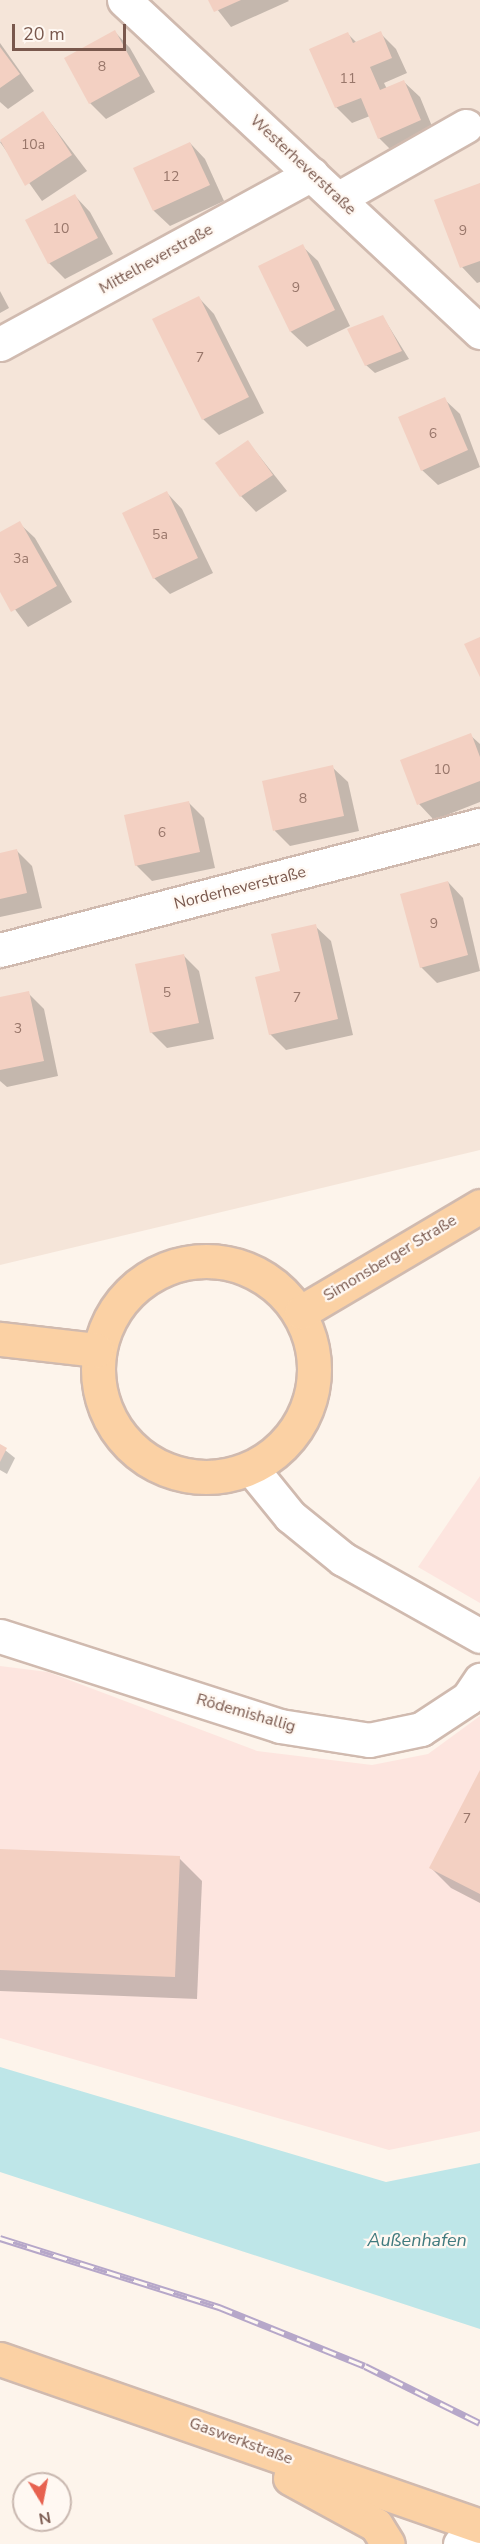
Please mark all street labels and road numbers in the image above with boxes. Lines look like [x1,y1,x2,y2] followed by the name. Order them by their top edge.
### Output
[246,111,360,219] street label: Westerheverstraße
[96,220,216,298] street label: Mittelheverstraße
[172,862,308,914] street label: Norderheverstraße
[320,1211,460,1305] street label: Simonsberger Straße
[194,1690,298,1736] street label: Rödemishallig
[187,2413,295,2469] street label: Gaswerkstraße

